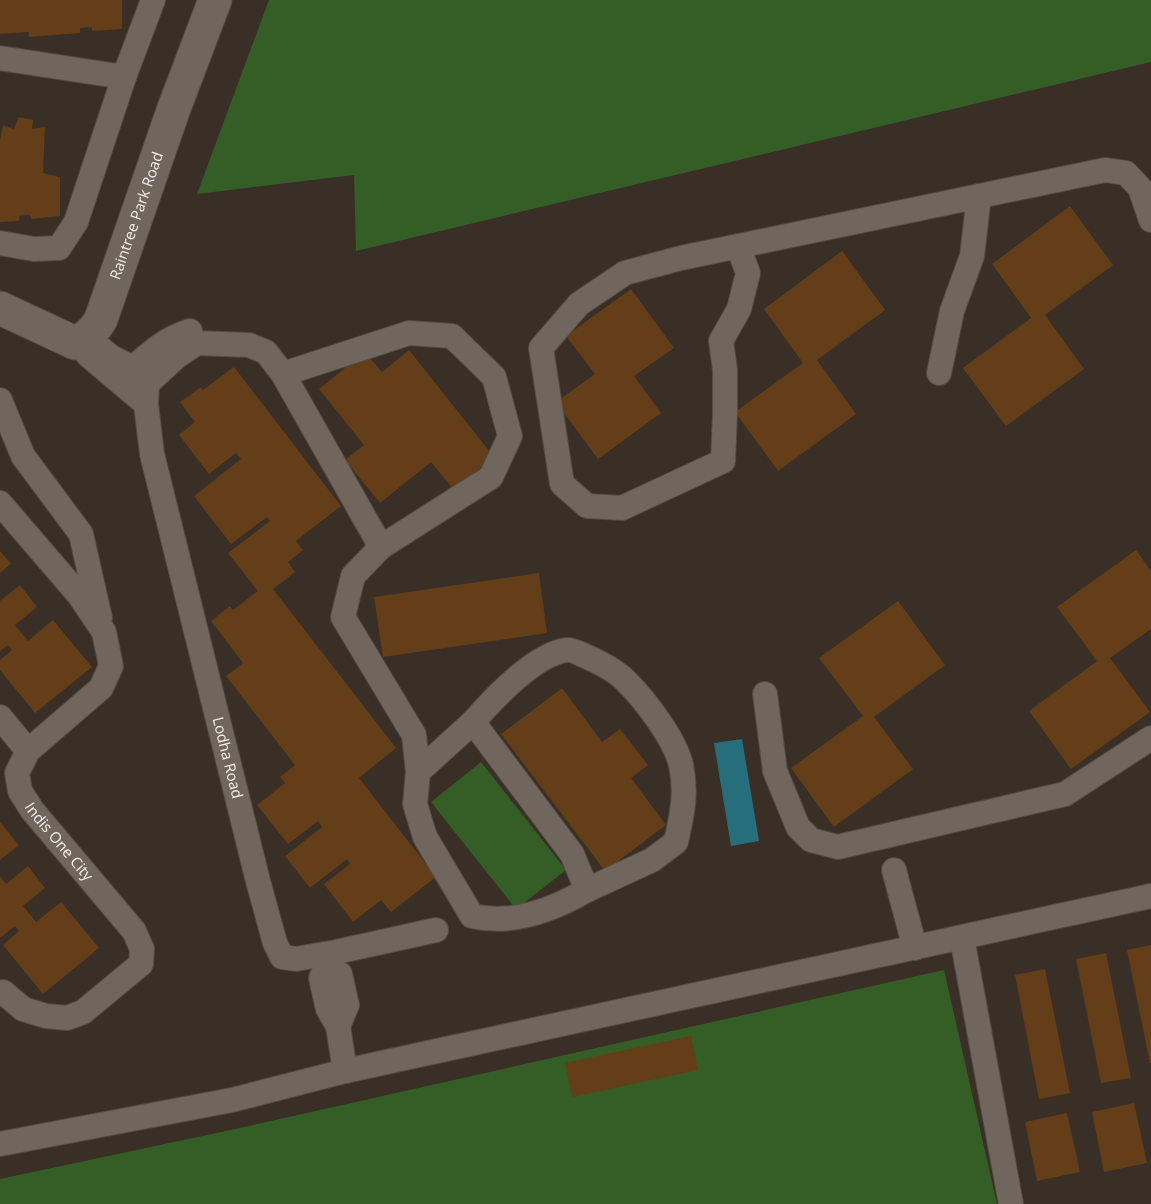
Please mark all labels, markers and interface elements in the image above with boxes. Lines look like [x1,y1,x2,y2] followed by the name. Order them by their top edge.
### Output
[104,149,167,282] street label: Raintree Park Road
[209,715,248,800] street label: Lodha Road
[21,798,99,885] street label: Indis One City

